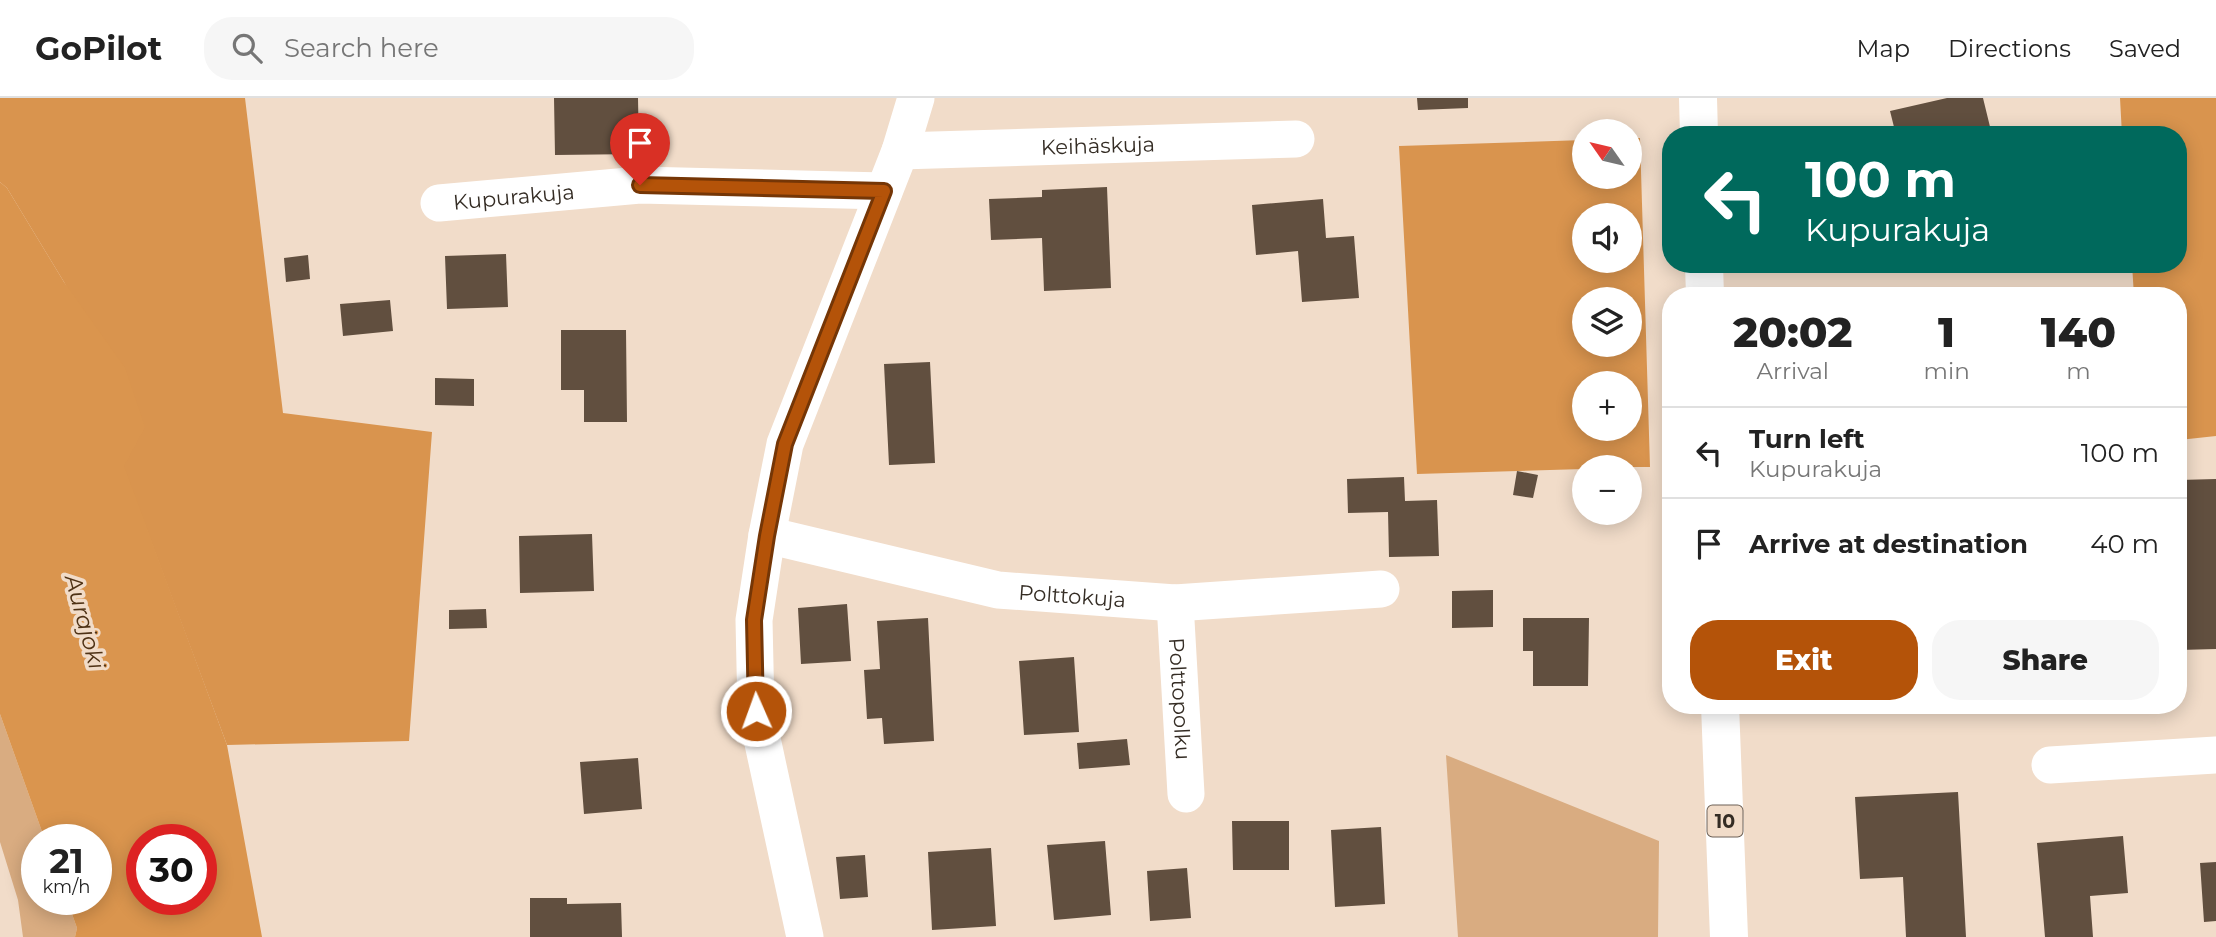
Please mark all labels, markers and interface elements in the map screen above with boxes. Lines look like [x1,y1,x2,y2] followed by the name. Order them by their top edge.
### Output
[204,17,694,80] search box
[35,28,162,68] text: GoPilot
[228,29,266,67] icon: search
[284,32,439,64] text: Search here
[1857,34,1910,63] text: Map
[1948,34,2071,63] text: Directions
[2109,34,2181,63] text: Saved
[610,113,670,185] pin
[1572,119,1642,189] north arrow
[1572,119,1642,525] map controls
[621,124,659,162] icon: arrive
[1040,131,1155,159] street label: Keihäskuja
[1805,150,1956,209] text: 100 m
[1690,154,1781,245] icon: left
[452,178,575,214] street label: Kupurakuja
[1572,203,1642,273] button: sound
[1805,210,1990,249] text: Kupurakuja
[1572,287,1642,357] button: layers
[1733,306,1853,358] text: 20:02
[1938,306,1955,358] text: 1
[2041,306,2116,358] text: 140
[1757,357,1829,385] text: Arrival
[1924,357,1970,385] text: min
[2066,357,2091,385] text: m
[1572,371,1642,441] button: +
[1749,423,1865,455] text: Turn left
[1690,434,1728,472] icon: left
[2081,437,2159,469] text: 100 m
[1572,455,1642,525] button: −
[1749,455,1882,483] text: Kupurakuja
[1690,525,1728,563] icon: arrive
[1749,528,2028,560] text: Arrive at destination
[2090,528,2159,560] text: 40 m
[58,570,111,673] water label: Aurajoki
[1018,579,1127,612] street label: Polttokuja
[1690,620,1918,700] button: Exit
[1932,620,2159,700] button: Share
[1165,637,1197,761] street label: Polttopolku
[719,674,793,748] position arrow
[1708,806,1742,836] road number: 10
[126,824,217,915] speed limit sign: 30
[49,839,84,882] text: 21
[42,876,91,898] text: km/h

